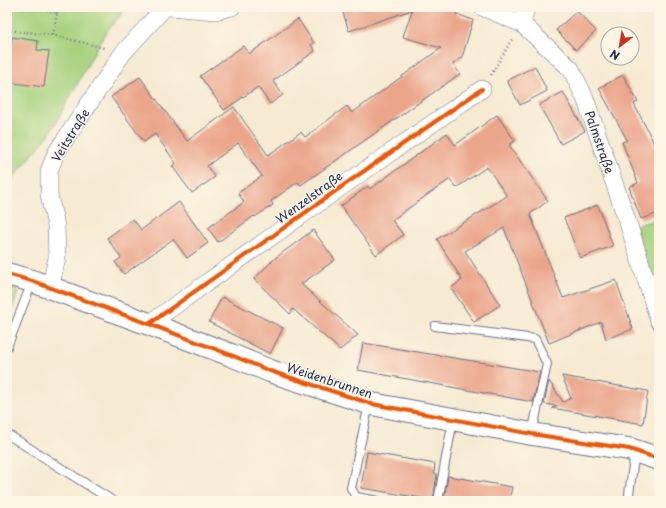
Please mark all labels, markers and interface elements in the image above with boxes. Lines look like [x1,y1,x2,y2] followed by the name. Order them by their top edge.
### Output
[600,26,640,66] north arrow
[606,45,623,65] text: N
[47,105,93,165] street label: Veitstraße
[581,108,619,176] street label: Palmstraße
[272,167,346,227] street label: Wenzelstraße
[285,358,375,402] street label: Weidenbrunnen

